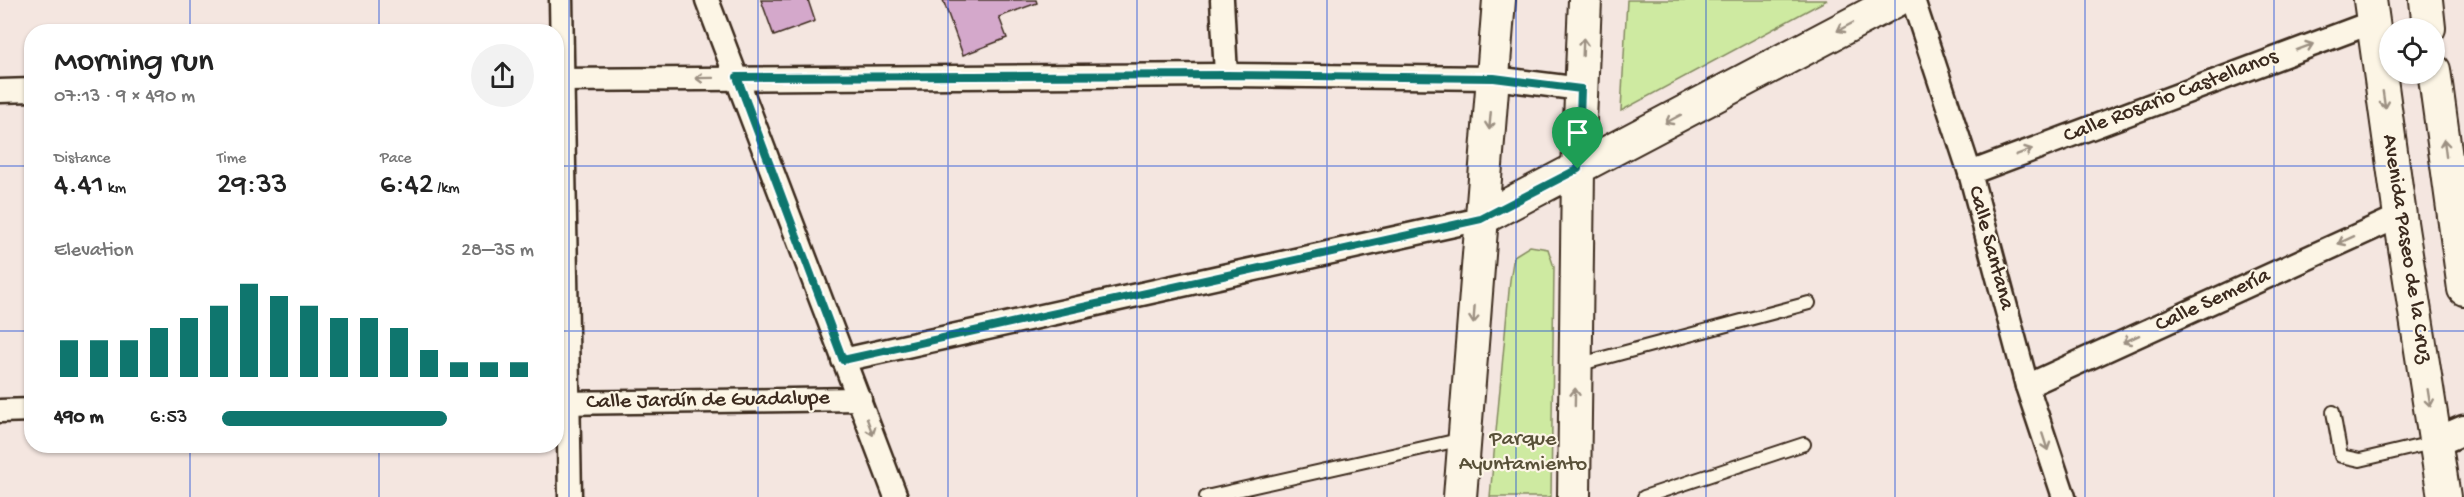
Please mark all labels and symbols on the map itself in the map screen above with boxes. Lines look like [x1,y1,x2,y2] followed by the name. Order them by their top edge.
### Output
[1837,21,1854,33] one-way arrow
[1577,38,1588,58] one-way arrow
[2295,41,2314,52] one-way arrow
[2060,44,2283,150] street label: Calle Rosario Castellanos
[695,72,715,84] one-way arrow
[2378,89,2389,109] one-way arrow
[1552,107,1603,169] pin
[1484,111,1495,131] one-way arrow
[1664,113,1682,125] one-way arrow
[2375,133,2437,367] street label: Avenida Paseo de la Cruz
[2439,139,2450,159] one-way arrow
[2015,146,2033,157] one-way arrow
[1961,183,2019,314] street label: Calle Santana
[2338,235,2356,247] one-way arrow
[2151,263,2275,339] street label: Calle Semería
[1468,305,1479,325] one-way arrow
[2122,334,2140,345] one-way arrow
[586,386,831,416] street label: Calle Jardín de Guadalupe
[1569,387,1581,407] one-way arrow
[2424,388,2435,408] one-way arrow
[866,417,877,436] one-way arrow
[1459,427,1587,478] park label: Parque Ayuntamiento
[2041,432,2052,451] one-way arrow

